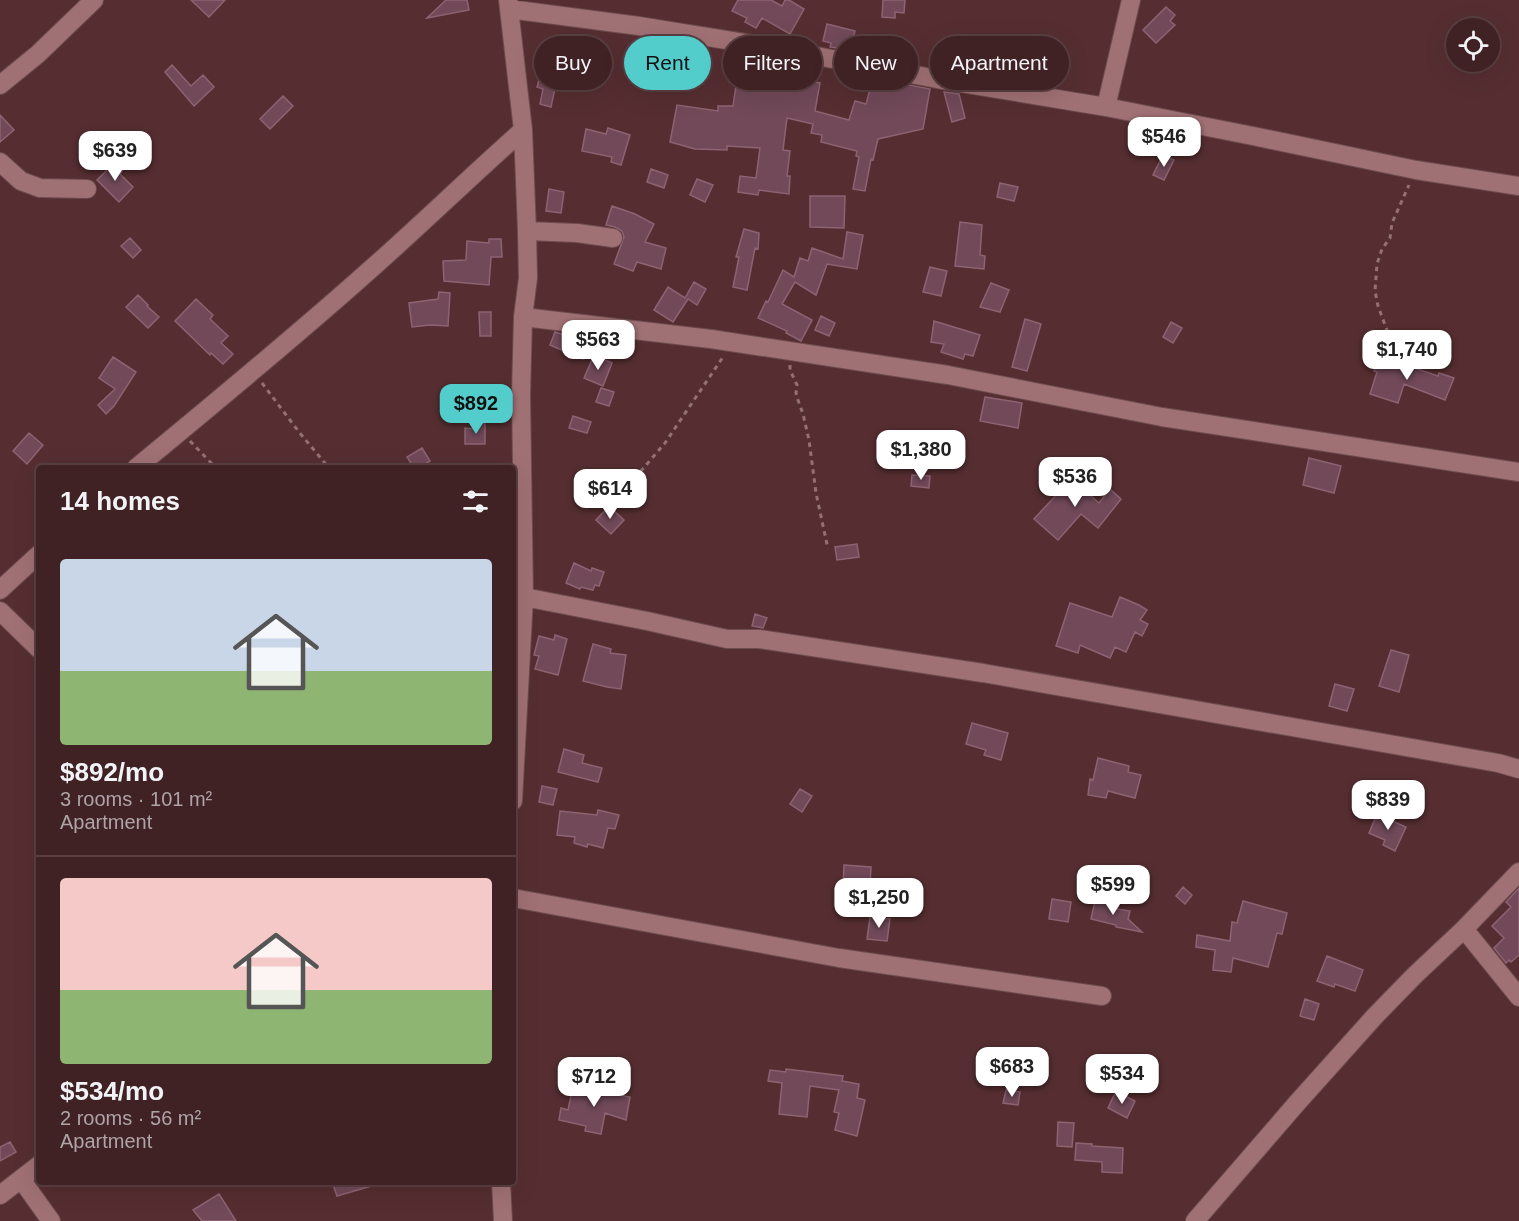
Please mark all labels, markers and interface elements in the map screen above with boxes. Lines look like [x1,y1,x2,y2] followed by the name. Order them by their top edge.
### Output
[1446,18,1500,72] map controls
[1446,18,1500,72] button: locate
[534,36,612,90] chip: Buy
[624,36,711,90] chip: Rent
[723,36,822,90] chip: Filters
[834,36,918,90] chip: New
[930,36,1069,90] chip: Apartment
[1128,117,1200,168] pin: $546
[1142,125,1186,147] text: $546
[79,131,151,182] pin: $639
[93,139,137,161] text: $639
[562,320,634,371] pin: $563
[576,328,620,350] text: $563
[1358,330,1456,381] pin: $1,740
[1376,338,1438,360] text: $1,740
[440,384,512,435] pin: $892
[454,392,498,414] text: $892
[872,430,970,481] pin: $1,380
[890,438,952,460] text: $1,380
[1039,457,1111,508] pin: $536
[1053,465,1097,487] text: $536
[574,469,646,520] pin: $614
[588,477,632,499] text: $614
[459,485,492,518] icon: filters
[60,486,180,516] text: 14 homes
[222,598,330,706] icon: home
[60,757,164,787] text: $892/mo
[1352,780,1424,831] pin: $839
[60,788,212,810] text: 3 rooms · 101 m²
[1366,788,1410,810] text: $839
[60,811,152,833] text: Apartment
[1077,865,1149,916] pin: $599
[1091,873,1135,895] text: $599
[830,878,928,929] pin: $1,250
[848,886,910,908] text: $1,250
[222,917,330,1025] icon: home
[976,1047,1048,1098] pin: $683
[1086,1054,1158,1105] pin: $534
[990,1055,1034,1077] text: $683
[558,1057,630,1108] pin: $712
[1100,1062,1144,1084] text: $534
[572,1065,616,1087] text: $712
[60,1076,164,1106] text: $534/mo
[60,1107,201,1129] text: 2 rooms · 56 m²
[60,1130,152,1152] text: Apartment

